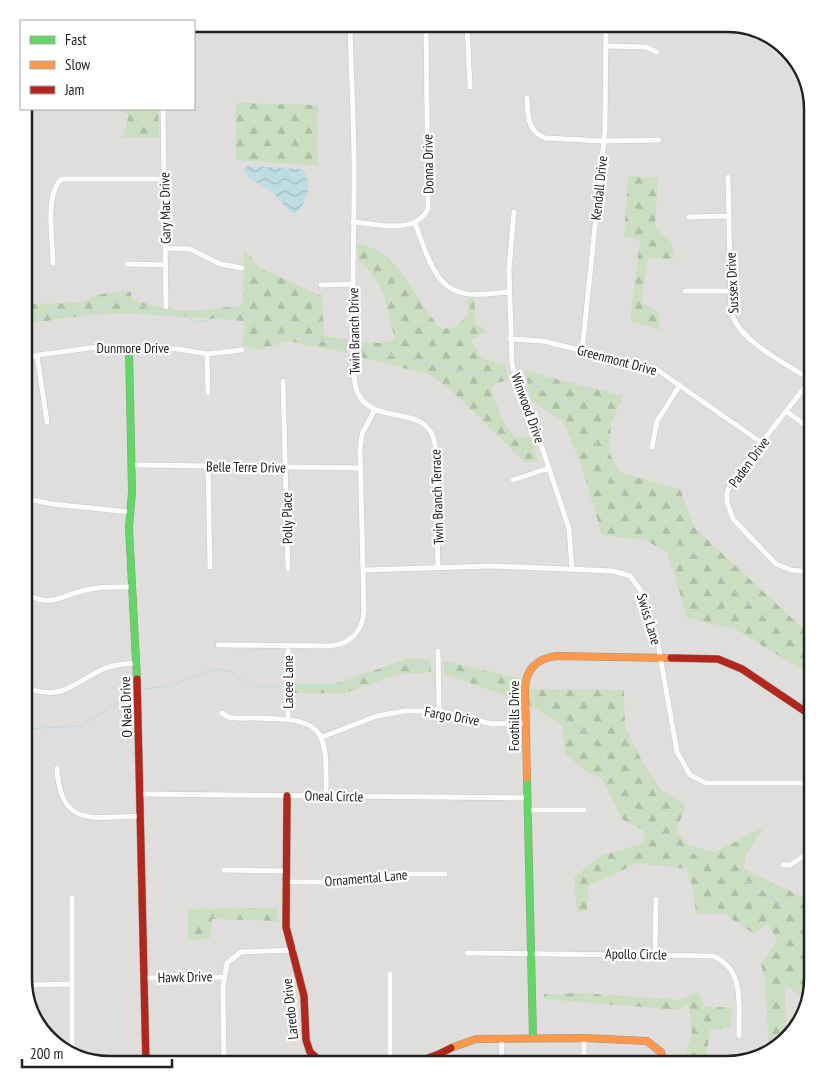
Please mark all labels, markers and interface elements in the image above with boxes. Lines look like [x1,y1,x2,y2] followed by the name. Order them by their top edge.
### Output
[20,20,195,110] legend
[65,30,86,49] text: Fast
[65,55,90,74] text: Slow
[64,80,84,99] text: Jam
[418,134,438,194] street label: Donna Drive
[587,155,611,221] street label: Kendall Drive
[155,172,175,244] street label: Gary Mac Drive
[721,252,743,314] street label: Sussex Drive
[344,287,364,375] street label: Twin Branch Drive
[97,339,170,357] street label: Dunmore Drive
[575,341,659,379] street label: Greenmont Drive
[507,370,549,446] street label: Winwood Drive
[725,433,773,491] street label: Paden Drive
[426,449,448,545] street label: Twin Branch Terrace
[206,457,286,477] street label: Belle Terre Drive
[278,492,296,544] street label: Polly Place
[633,591,665,647] street label: Swiss Lane
[279,655,297,709] street label: Lacee Lane
[116,676,136,738] street label: O Neal Drive
[505,680,523,751] street label: Foothills Drive
[423,702,481,730] street label: Fargo Drive
[304,786,364,806] street label: Oneal Circle
[324,865,408,891] street label: Ornamental Lane
[605,944,667,964] street label: Apollo Circle
[157,968,213,986] street label: Hawk Drive
[278,977,302,1040] street label: Laredo Drive
[22,1036,172,1068] scale bar
[30,1044,63,1063] text: 200 m

